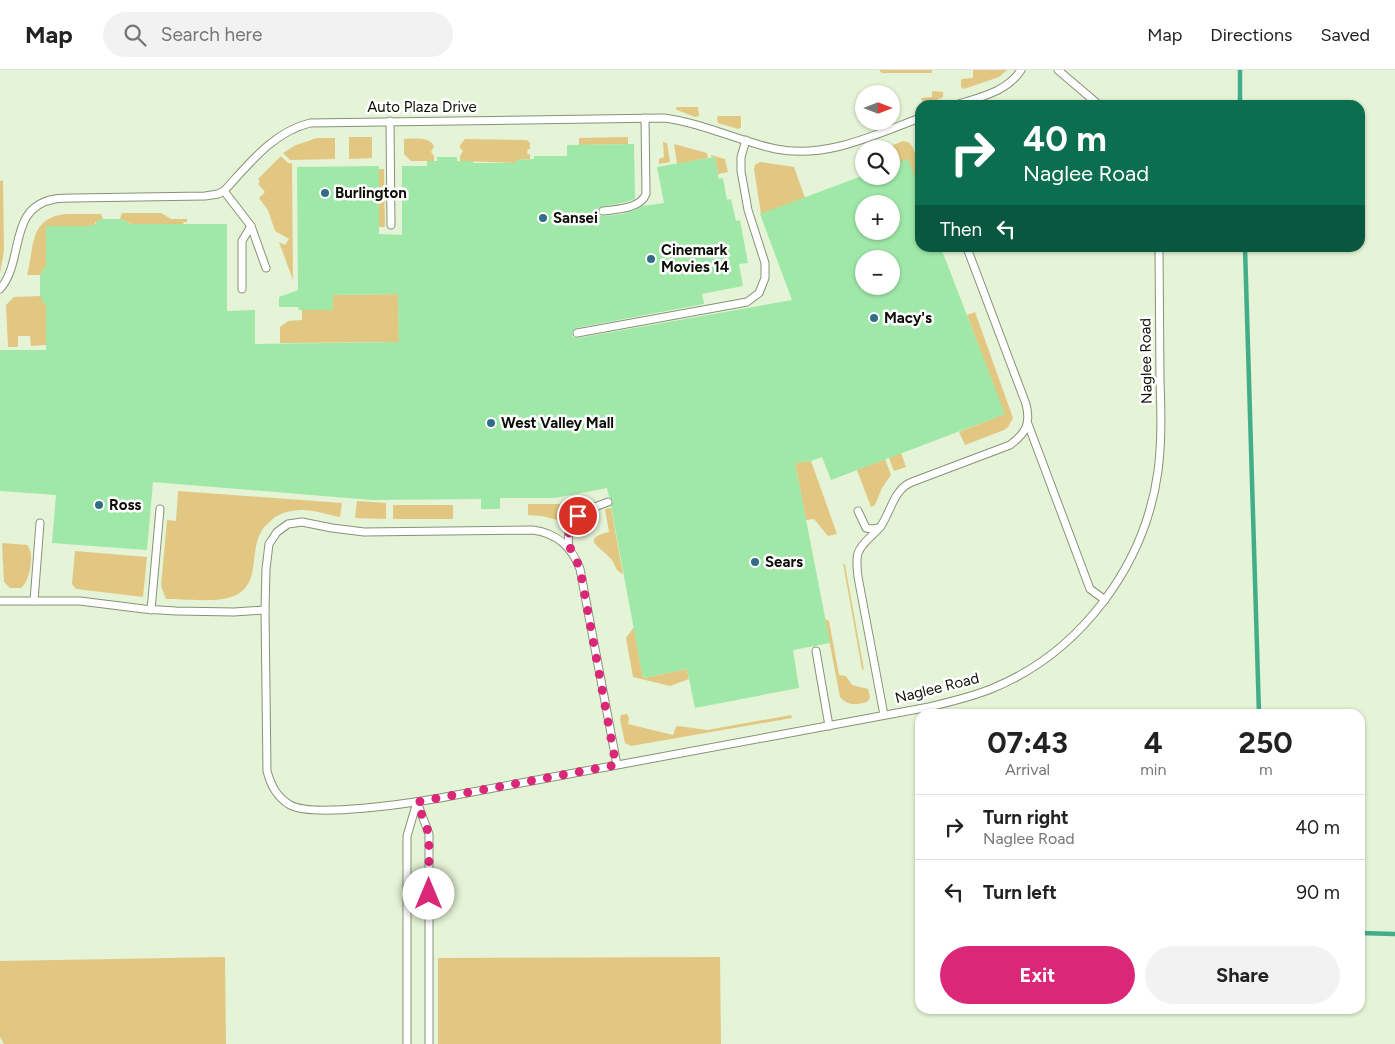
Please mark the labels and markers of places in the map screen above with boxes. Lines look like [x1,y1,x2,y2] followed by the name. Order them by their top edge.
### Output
[335,184,407,202] place label: Burlington
[319,187,331,199] marker: Burlington
[553,209,598,227] place label: Sansei
[537,212,549,224] marker: Sansei
[661,241,730,276] place label: Cinemark Movies 14
[645,253,657,265] marker: Cinemark Movies 14
[884,309,932,327] place label: Macy's
[868,312,880,324] marker: Macy's
[501,414,614,432] place label: West Valley Mall
[485,417,497,429] marker: West Valley Mall
[557,495,599,537] pin
[109,496,141,514] place label: Ross
[93,499,105,511] marker: Ross
[765,553,803,571] place label: Sears
[749,556,761,568] marker: Sears

